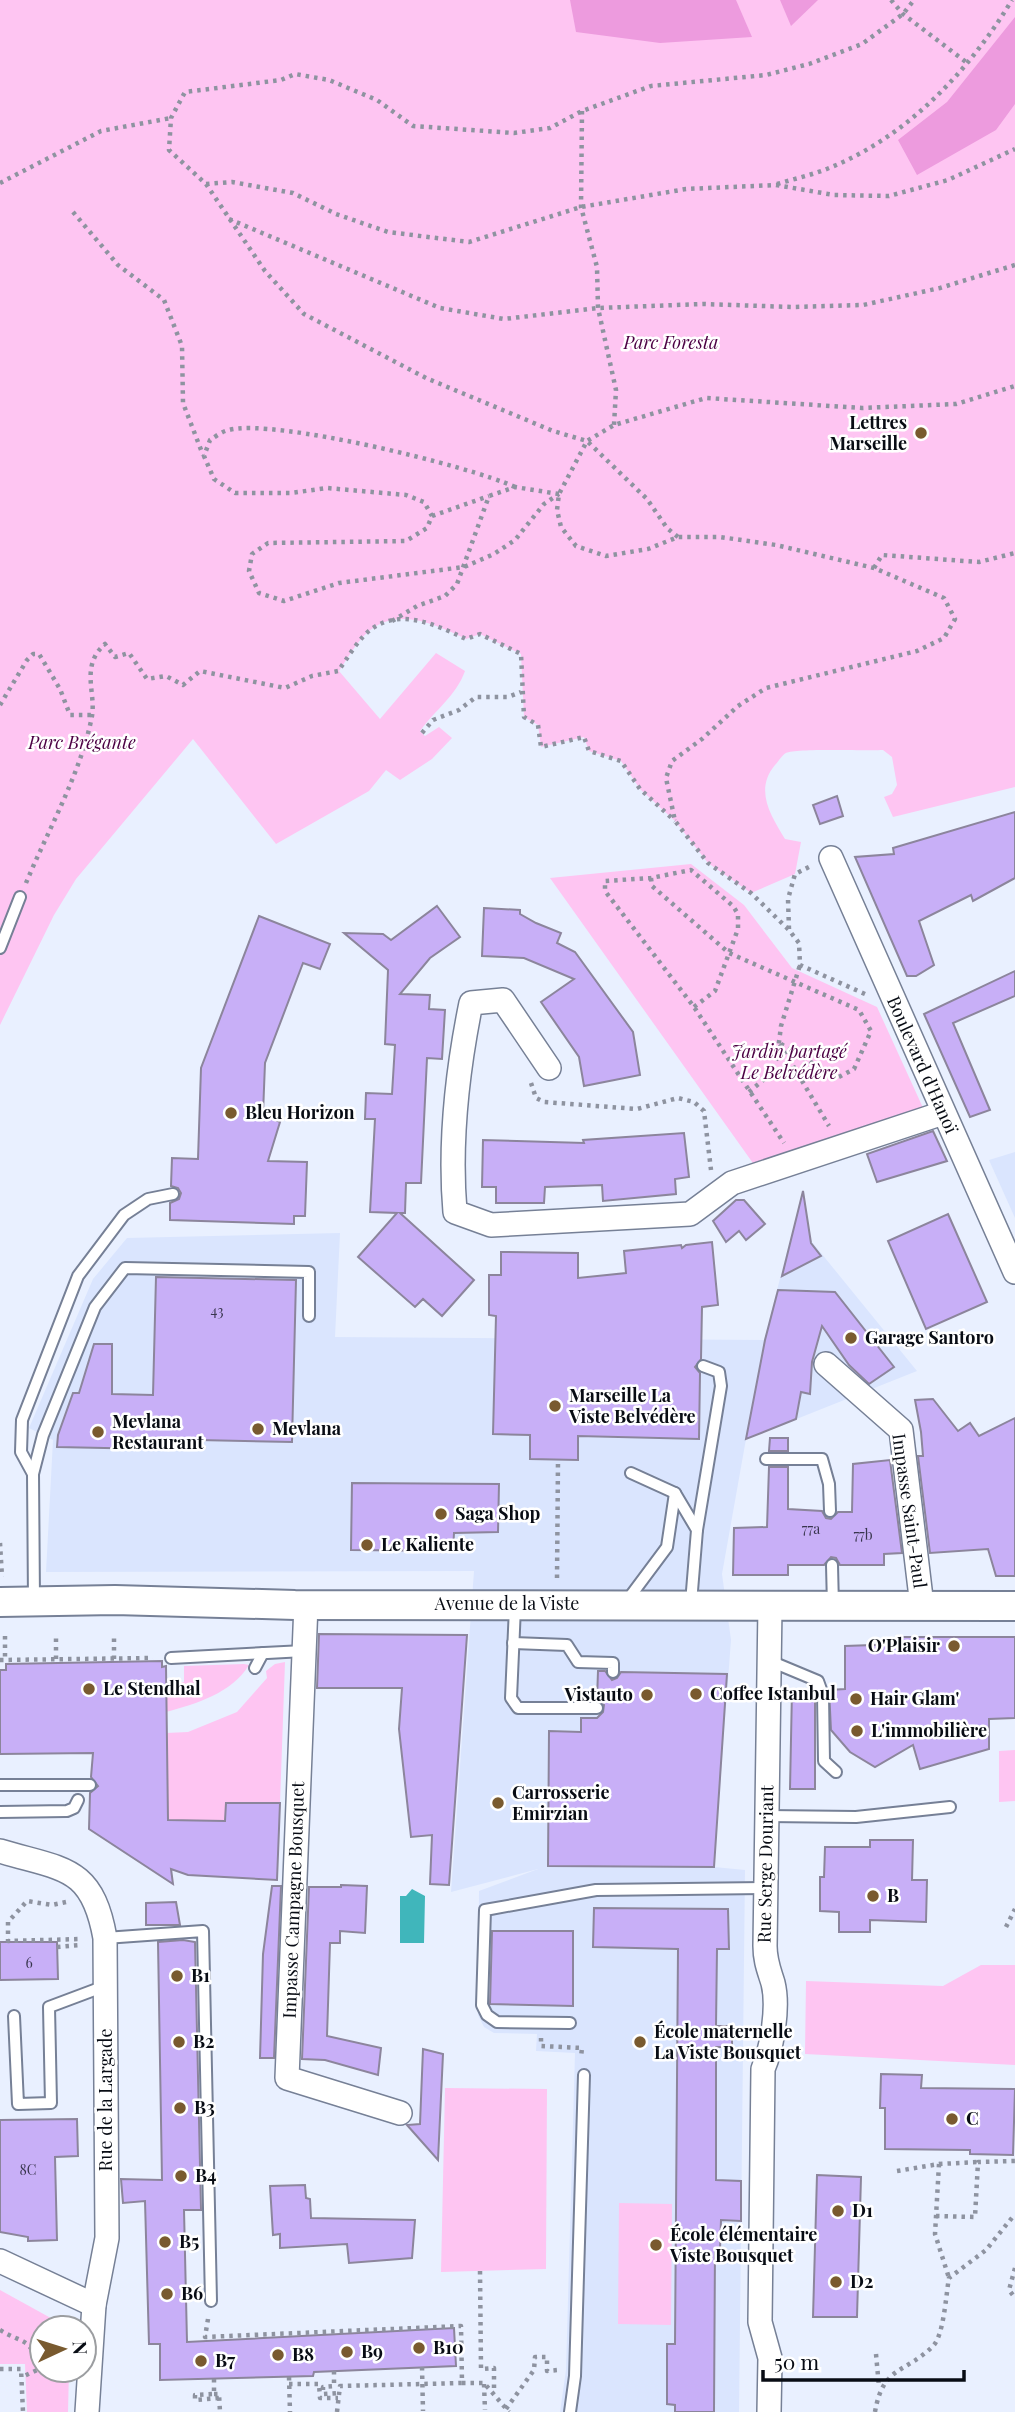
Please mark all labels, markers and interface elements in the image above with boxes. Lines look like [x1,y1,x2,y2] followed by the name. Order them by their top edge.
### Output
[622,330,719,354] park label: Parc Foresta
[829,410,907,455] place label: Lettres Marseille
[913,425,929,441] marker: Lettres Marseille
[27,730,136,754] park label: Parc Brégante
[882,992,964,1138] street label: Boulevard d'Hanoï
[731,1039,848,1084] park label: Jardin partagé Le Belvédère
[245,1100,355,1124] place label: Bleu Horizon
[223,1105,239,1121] marker: Bleu Horizon
[211,1301,223,1320] house number: 43
[865,1325,994,1349] place label: Garage Santoro
[843,1330,859,1346] marker: Garage Santoro
[568,1383,696,1428] place label: Marseille La Viste Belvédère
[547,1398,563,1414] marker: Marseille La Viste Belvédère
[112,1409,204,1454] place label: Mevlana Restaurant
[272,1416,342,1440] place label: Mevlana
[250,1421,266,1437] marker: Mevlana
[90,1424,106,1440] marker: Mevlana Restaurant
[887,1432,933,1590] street label: Impasse Saint-Paul
[455,1501,541,1525] place label: Saga Shop
[433,1506,449,1522] marker: Saga Shop
[802,1519,820,1538] house number: 77a
[853,1525,873,1544] house number: 77b
[381,1532,474,1556] place label: Le Kaliente
[359,1537,375,1553] marker: Le Kaliente
[434,1591,579,1615] street label: Avenue de la Viste
[868,1633,941,1657] place label: O'Plaisir
[946,1638,962,1654] marker: O'Plaisir
[103,1676,201,1700] place label: Le Stendhal
[81,1681,97,1697] marker: Le Stendhal
[710,1681,836,1705] place label: Coffee Istanbul
[564,1682,633,1706] place label: Vistauto
[688,1686,704,1702] marker: Coffee Istanbul
[870,1686,959,1710] place label: Hair Glam'
[639,1687,655,1703] marker: Vistauto
[848,1691,864,1707] marker: Hair Glam'
[871,1718,987,1742] place label: L'immobilière
[849,1723,865,1739] marker: L'immobilière
[277,1780,309,2019] street label: Impasse Campagne Bousquet
[512,1780,610,1825] place label: Carrosserie Emirzian
[752,1784,778,1943] street label: Rue Serge Douriant
[490,1795,506,1811] marker: Carrosserie Emirzian
[887,1883,899,1907] place label: B
[865,1888,881,1904] marker: B
[25,1953,33,1972] house number: 6
[191,1963,210,1987] place label: B1
[169,1968,185,1984] marker: B1
[654,2019,802,2064] place label: École maternelle La Viste Bousquet
[93,2028,117,2172] street label: Rue de la Largade
[193,2029,215,2053] place label: B2
[171,2034,187,2050] marker: B2
[632,2034,648,2050] marker: École maternelle La Viste Bousquet
[194,2095,215,2119] place label: B3
[172,2100,188,2116] marker: B3
[966,2106,979,2130] place label: C
[944,2111,960,2127] marker: C
[20,2160,36,2179] house number: 8C
[195,2163,217,2187] place label: B4
[173,2168,189,2184] marker: B4
[852,2198,873,2222] place label: D1
[830,2203,846,2219] marker: D1
[669,2222,817,2267] place label: École élémentaire Viste Bousquet
[179,2229,199,2253] place label: B5
[157,2234,173,2250] marker: B5
[648,2237,664,2253] marker: École élémentaire Viste Bousquet
[850,2269,873,2293] place label: D2
[828,2274,844,2290] marker: D2
[181,2281,203,2305] place label: B6
[159,2286,175,2302] marker: B6
[28,2314,98,2384] north arrow
[433,2335,464,2359] place label: B10
[763,2338,964,2382] scale bar
[361,2339,383,2363] place label: B9
[68,2340,94,2356] text: N
[411,2340,427,2356] marker: B10
[292,2342,314,2366] place label: B8
[339,2344,355,2360] marker: B9
[270,2347,286,2363] marker: B8
[774,2347,820,2375] text: 50 m
[215,2348,236,2372] place label: B7
[193,2353,209,2369] marker: B7

